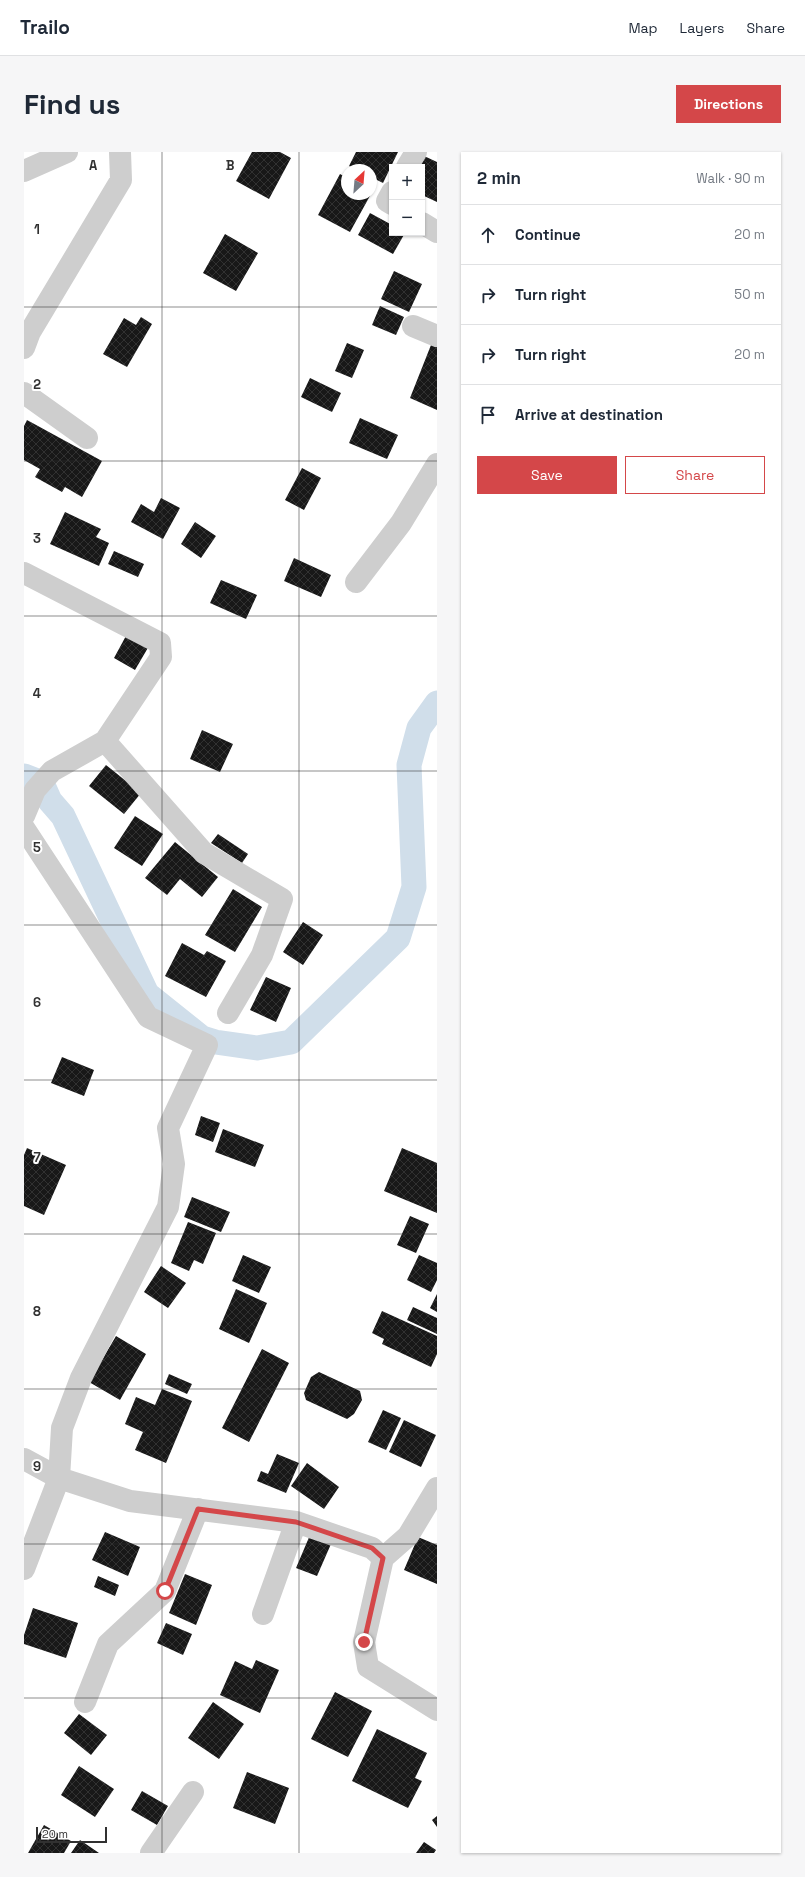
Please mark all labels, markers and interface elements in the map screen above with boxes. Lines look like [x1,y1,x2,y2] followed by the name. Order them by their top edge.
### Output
[20,15,70,40] text: Trailo
[628,19,658,37] text: Map
[680,19,724,37] text: Layers
[746,19,785,37] text: Share
[676,85,781,123] button: Directions
[24,86,121,122] text: Find us
[89,157,98,174] text: A
[226,157,235,174] text: B
[341,164,377,200] north arrow
[389,164,425,236] map controls
[389,164,425,200] button: +
[477,167,521,189] text: 2 min
[696,170,765,187] text: Walk · 90 m
[389,200,425,236] button: −
[34,221,40,238] text: 1
[477,224,499,246] icon: ahead
[515,225,581,244] text: Continue
[734,226,765,243] text: 20 m
[477,284,499,306] icon: right
[515,285,586,304] text: Turn right
[734,286,765,303] text: 50 m
[477,344,499,366] icon: right
[515,345,586,364] text: Turn right
[734,346,765,363] text: 20 m
[33,376,41,393] text: 2
[477,404,499,426] icon: arrive
[515,405,663,424] text: Arrive at destination
[477,456,617,494] button: Save
[625,456,765,494] button: Share
[33,530,41,547] text: 3
[33,685,41,702] text: 4
[33,839,41,856] text: 5
[33,994,41,1011] text: 6
[33,1149,41,1166] text: 7
[33,1303,41,1320] text: 8
[33,1458,41,1475] text: 9
[156,1582,174,1600] route start
[355,1633,373,1651] route end
[36,1825,107,1844] scale bar
[42,1827,68,1841] text: 20 m

